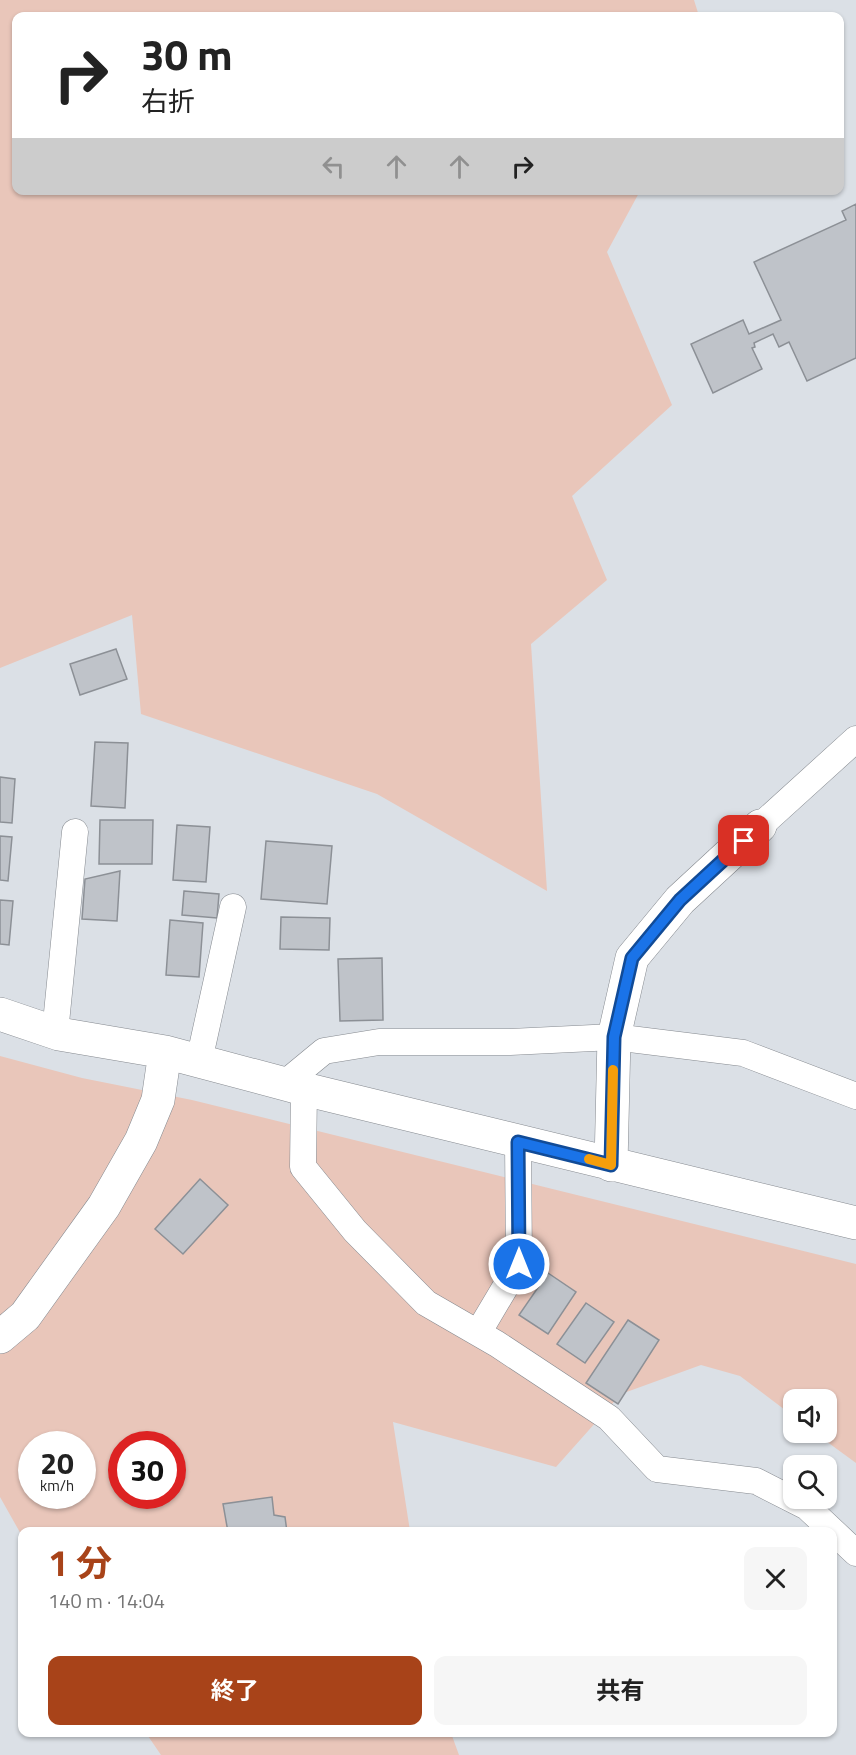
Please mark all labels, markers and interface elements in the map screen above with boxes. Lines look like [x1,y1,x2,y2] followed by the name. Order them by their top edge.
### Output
[141,22,233,86] text: 30 m
[42,36,120,114] icon: right
[141,80,195,121] text: 右折
[317,150,350,183] icon: left
[380,150,413,183] icon: ahead
[443,150,476,183] icon: ahead
[506,150,539,183] icon: right
[718,815,769,866] pin
[727,824,760,857] icon: arrive
[487,1232,551,1296] position arrow
[783,1389,837,1509] map controls
[783,1389,837,1443] button: sound
[108,1431,186,1509] speed limit sign: 30
[40,1440,74,1486] text: 20
[783,1455,837,1509] button: search
[40,1474,74,1497] text: km/h
[48,1535,112,1590] text: 1 分
[744,1547,807,1610] button: close
[48,1585,165,1616] text: 140 m · 14:04
[48,1656,422,1725] button: 終了
[434,1656,807,1725] button: 共有

